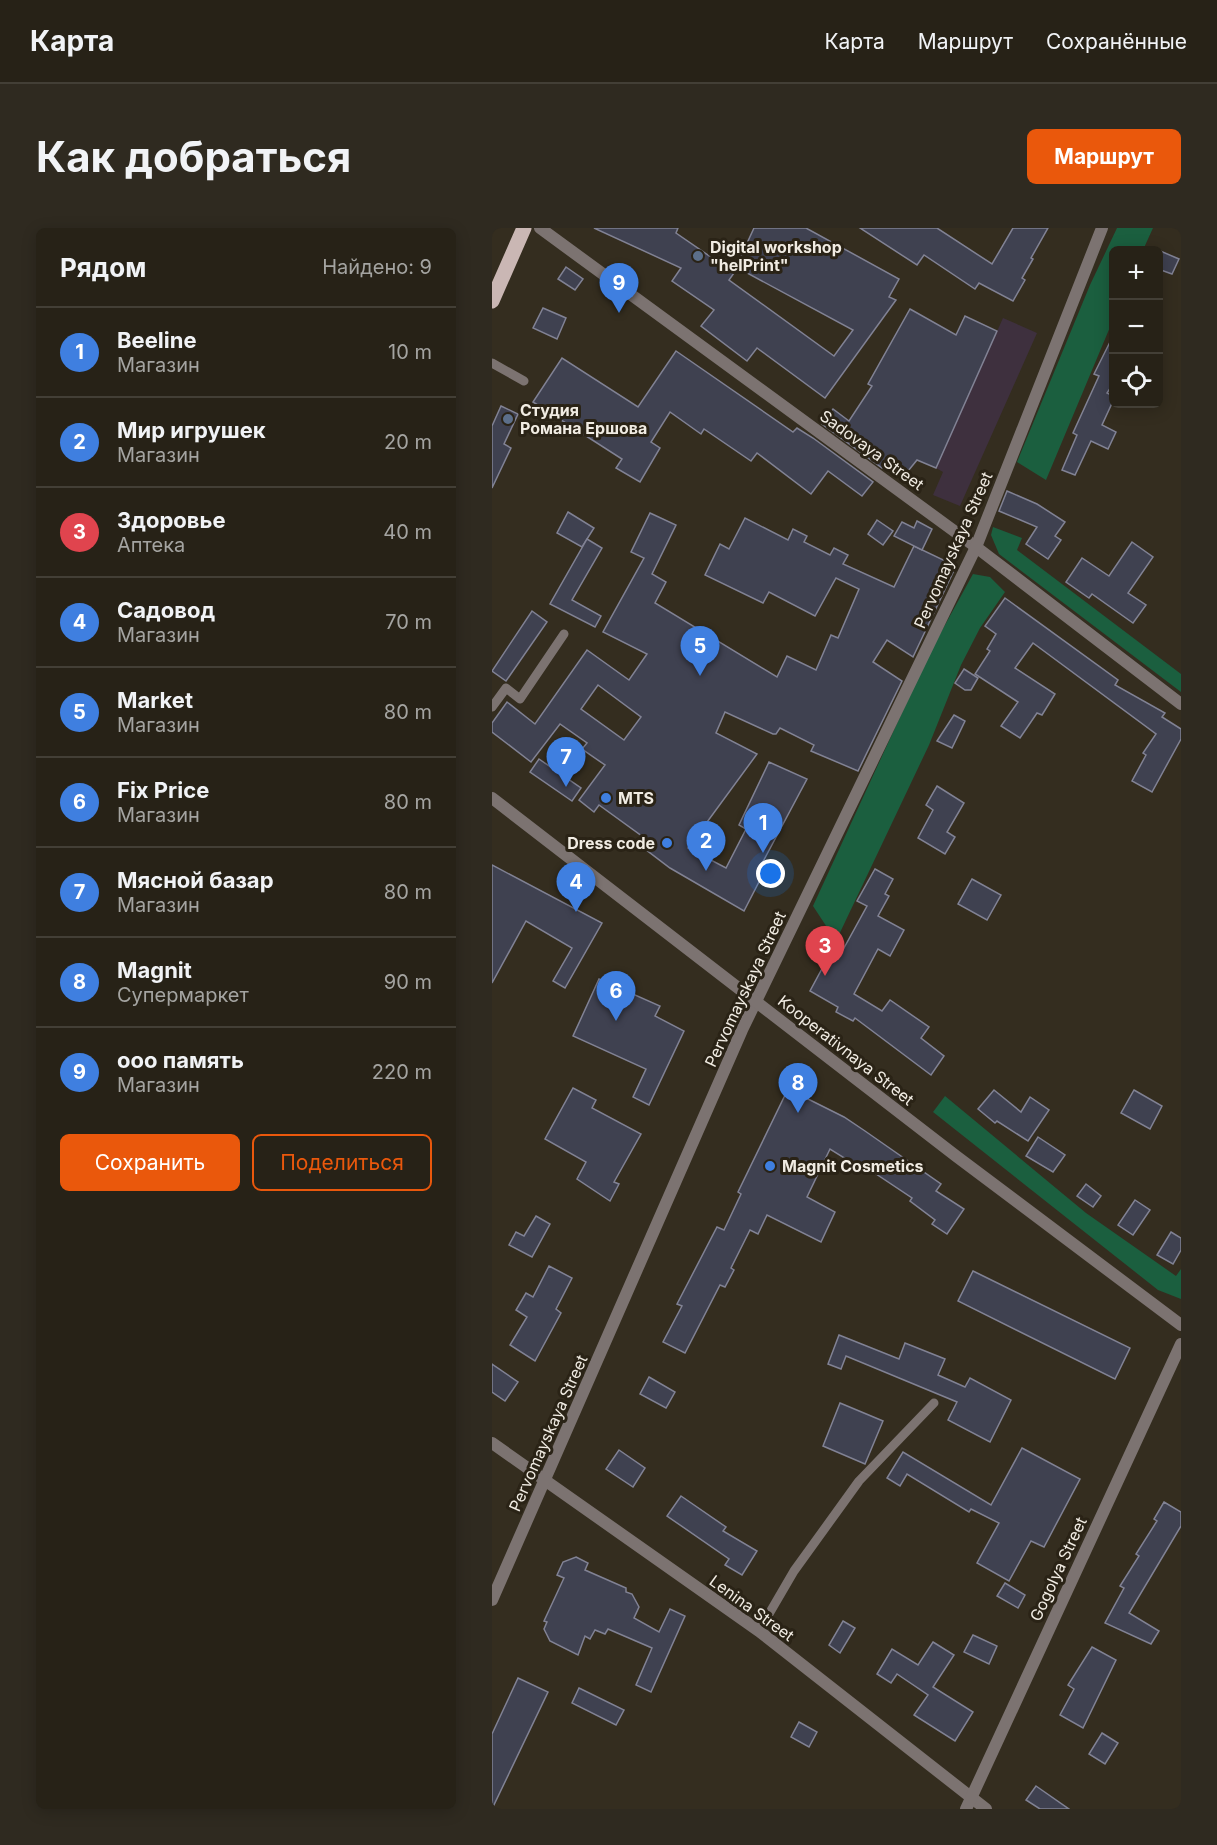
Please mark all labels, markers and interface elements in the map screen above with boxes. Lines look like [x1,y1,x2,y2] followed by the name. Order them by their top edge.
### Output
[30,24,114,58] text: Карта
[824,29,885,54] text: Карта
[918,29,1013,54] text: Маршрут
[1046,29,1187,54] text: Сохранённые
[1027,129,1181,184] button: Маршрут
[36,131,351,182] text: Как добраться
[710,237,842,275] place label: Digital workshop "helPrint"
[1109,246,1163,408] map controls
[1109,246,1163,300] button: +
[691,249,705,263] marker: Digital workshop "helPrint"
[60,252,146,283] text: Рядом
[322,255,432,279] text: Найдено: 9
[600,264,638,313] pin: 9
[1109,300,1163,354] button: −
[117,327,197,353] text: Beeline
[75,340,84,364] text: 1
[388,340,432,364] text: 10 m
[117,353,200,377] text: Магазин
[1109,354,1163,408] button: locate
[520,400,647,438] place label: Студия Романа Ершова
[816,406,928,494] street label: Sadovaya Street
[501,412,515,426] marker: Студия Романа Ершова
[117,417,266,443] text: Мир игрушек
[73,430,86,454] text: 2
[384,430,432,454] text: 20 m
[117,443,200,467] text: Магазин
[909,469,997,631] street label: Pervomayskaya Street
[117,507,226,533] text: Здоровье
[73,520,86,544] text: 3
[383,520,432,544] text: 40 m
[117,533,185,557] text: Аптека
[117,597,215,623] text: Садовод
[73,610,86,634] text: 4
[385,610,432,634] text: 70 m
[117,623,200,647] text: Магазин
[680,626,720,676] pin: 5
[117,687,193,713] text: Market
[73,700,86,724] text: 5
[384,700,432,724] text: 80 m
[117,713,200,737] text: Магазин
[546,738,586,787] pin: 7
[117,777,209,803] text: Fix Price
[618,788,654,808] place label: MTS
[73,790,86,814] text: 6
[384,790,432,814] text: 80 m
[599,791,613,805] marker: MTS
[117,803,200,827] text: Магазин
[744,804,782,853] pin: 1
[686,822,726,871] pin: 2
[567,833,655,853] place label: Dress code
[660,836,674,850] marker: Dress code
[756,859,785,888] your location
[556,862,596,912] pin: 4
[117,867,274,893] text: Мясной базар
[74,880,85,904] text: 7
[384,880,432,904] text: 80 m
[117,893,200,917] text: Магазин
[700,908,790,1070] street label: Pervomayskaya Street
[806,926,844,976] pin: 3
[117,957,192,983] text: Magnit
[73,970,86,994] text: 8
[384,970,432,994] text: 90 m
[596,972,636,1021] pin: 6
[117,983,249,1007] text: Супермаркет
[774,991,918,1109] street label: Kooperativnaya Street
[117,1047,244,1073] text: ооо память
[73,1060,86,1084] text: 9
[372,1060,432,1084] text: 220 m
[778,1064,818,1113] pin: 8
[117,1073,200,1097] text: Магазин
[60,1134,240,1191] button: Сохранить
[252,1134,432,1191] button: Поделиться
[782,1156,924,1176] place label: Magnit Cosmetics
[763,1159,777,1173] marker: Magnit Cosmetics
[504,1352,592,1514] street label: Pervomayskaya Street
[1025,1514,1091,1624] street label: Gogolya Street
[706,1571,798,1645] street label: Lenina Street

